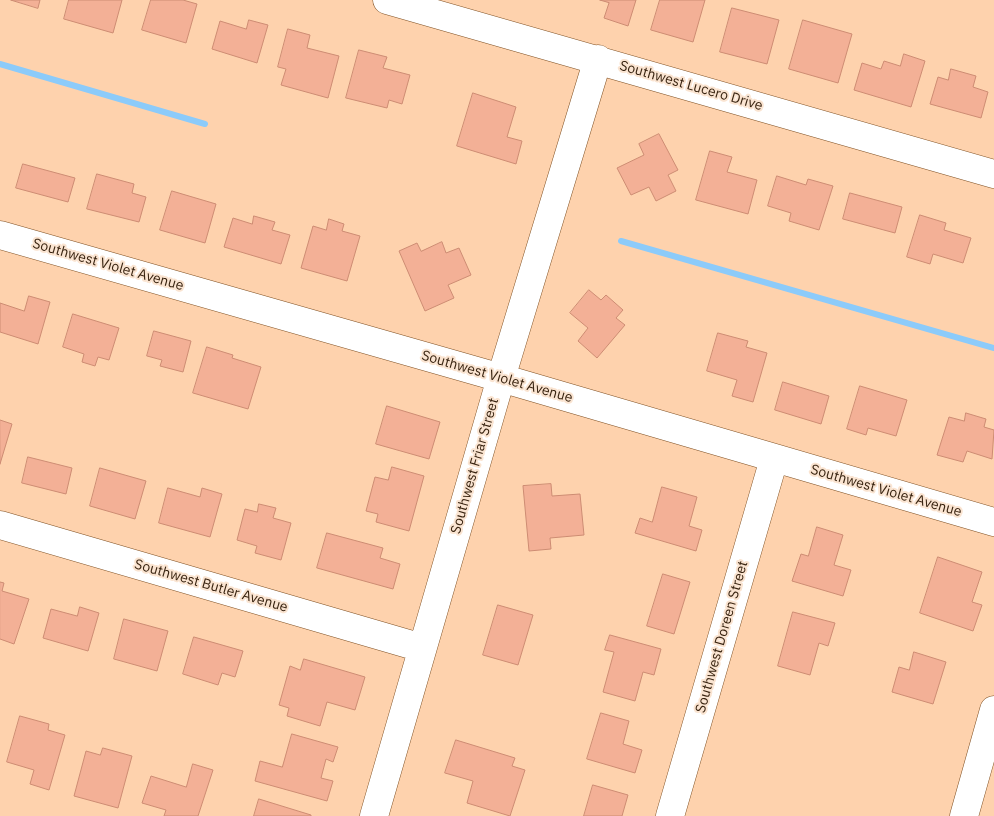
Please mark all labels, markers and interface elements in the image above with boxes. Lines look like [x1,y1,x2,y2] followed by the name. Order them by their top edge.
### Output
[617,58,765,114] street label: Southwest Lucero Drive
[31,235,185,295] street label: Southwest Violet Avenue
[420,347,574,407] street label: Southwest Violet Avenue
[448,396,502,536] street label: Southwest Friar Street
[809,461,963,521] street label: Southwest Violet Avenue
[132,556,290,616] street label: Southwest Butler Avenue
[692,559,752,715] street label: Southwest Doreen Street

